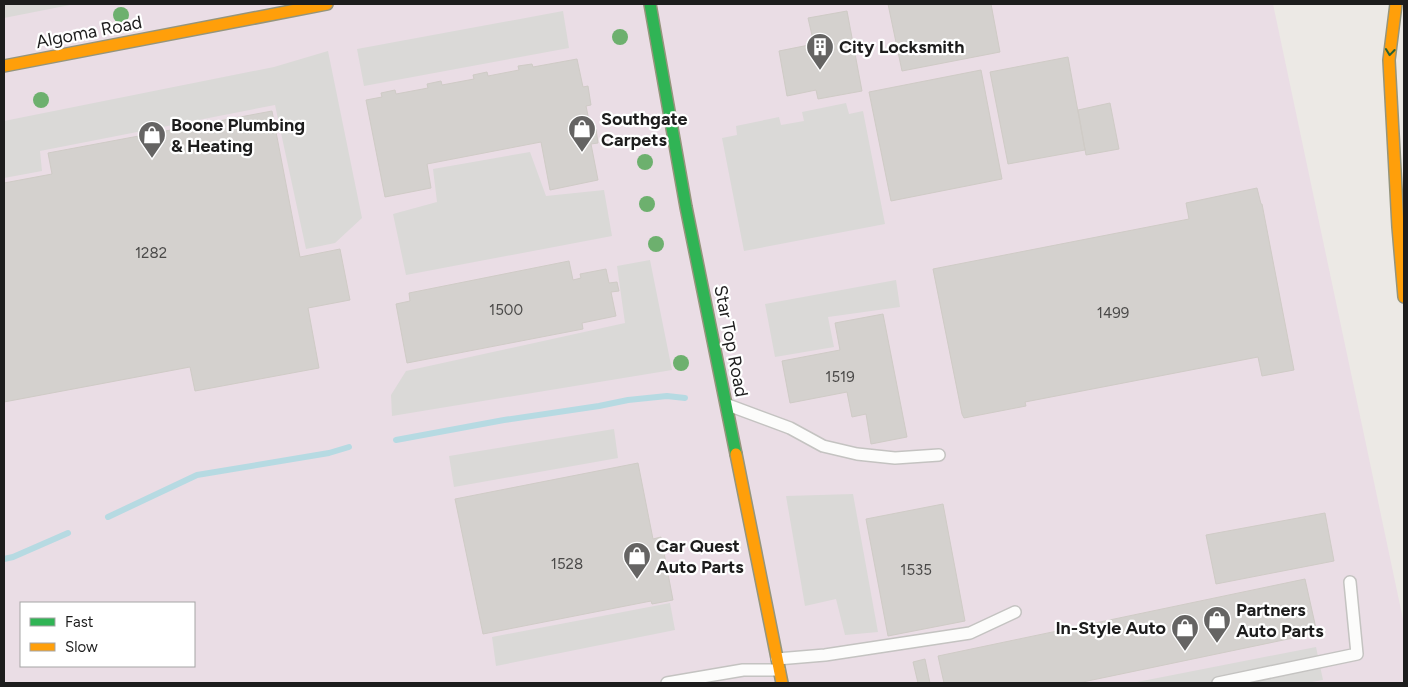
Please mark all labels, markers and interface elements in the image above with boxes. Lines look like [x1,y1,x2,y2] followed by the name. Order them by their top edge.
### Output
[34,11,144,53] street label: Algoma Road
[805,32,835,71] building icon: City Locksmith
[839,36,965,58] place label: City Locksmith
[1385,49,1396,57] one-way arrow
[601,108,688,151] place label: Southgate Carpets
[171,114,305,157] place label: Boone Plumbing & Heating
[567,114,597,153] shop icon: Southgate Carpets
[137,120,167,159] shop icon: Boone Plumbing & Heating
[135,244,167,262] house number: 1282
[709,283,753,399] street label: Star Top Road
[489,301,523,319] house number: 1500
[1097,304,1129,322] house number: 1499
[825,368,855,386] house number: 1519
[656,535,744,578] place label: Car Quest Auto Parts
[622,541,652,580] shop icon: Car Quest Auto Parts
[551,555,583,573] house number: 1528
[900,561,932,579] house number: 1535
[1236,599,1324,642] place label: Partners Auto Parts
[20,602,195,667] legend
[1202,605,1232,644] shop icon: Partners Auto Parts
[65,613,94,631] text: Fast
[1170,613,1200,652] shop icon: In-Style Auto
[1055,617,1166,639] place label: In-Style Auto
[65,638,98,656] text: Slow

